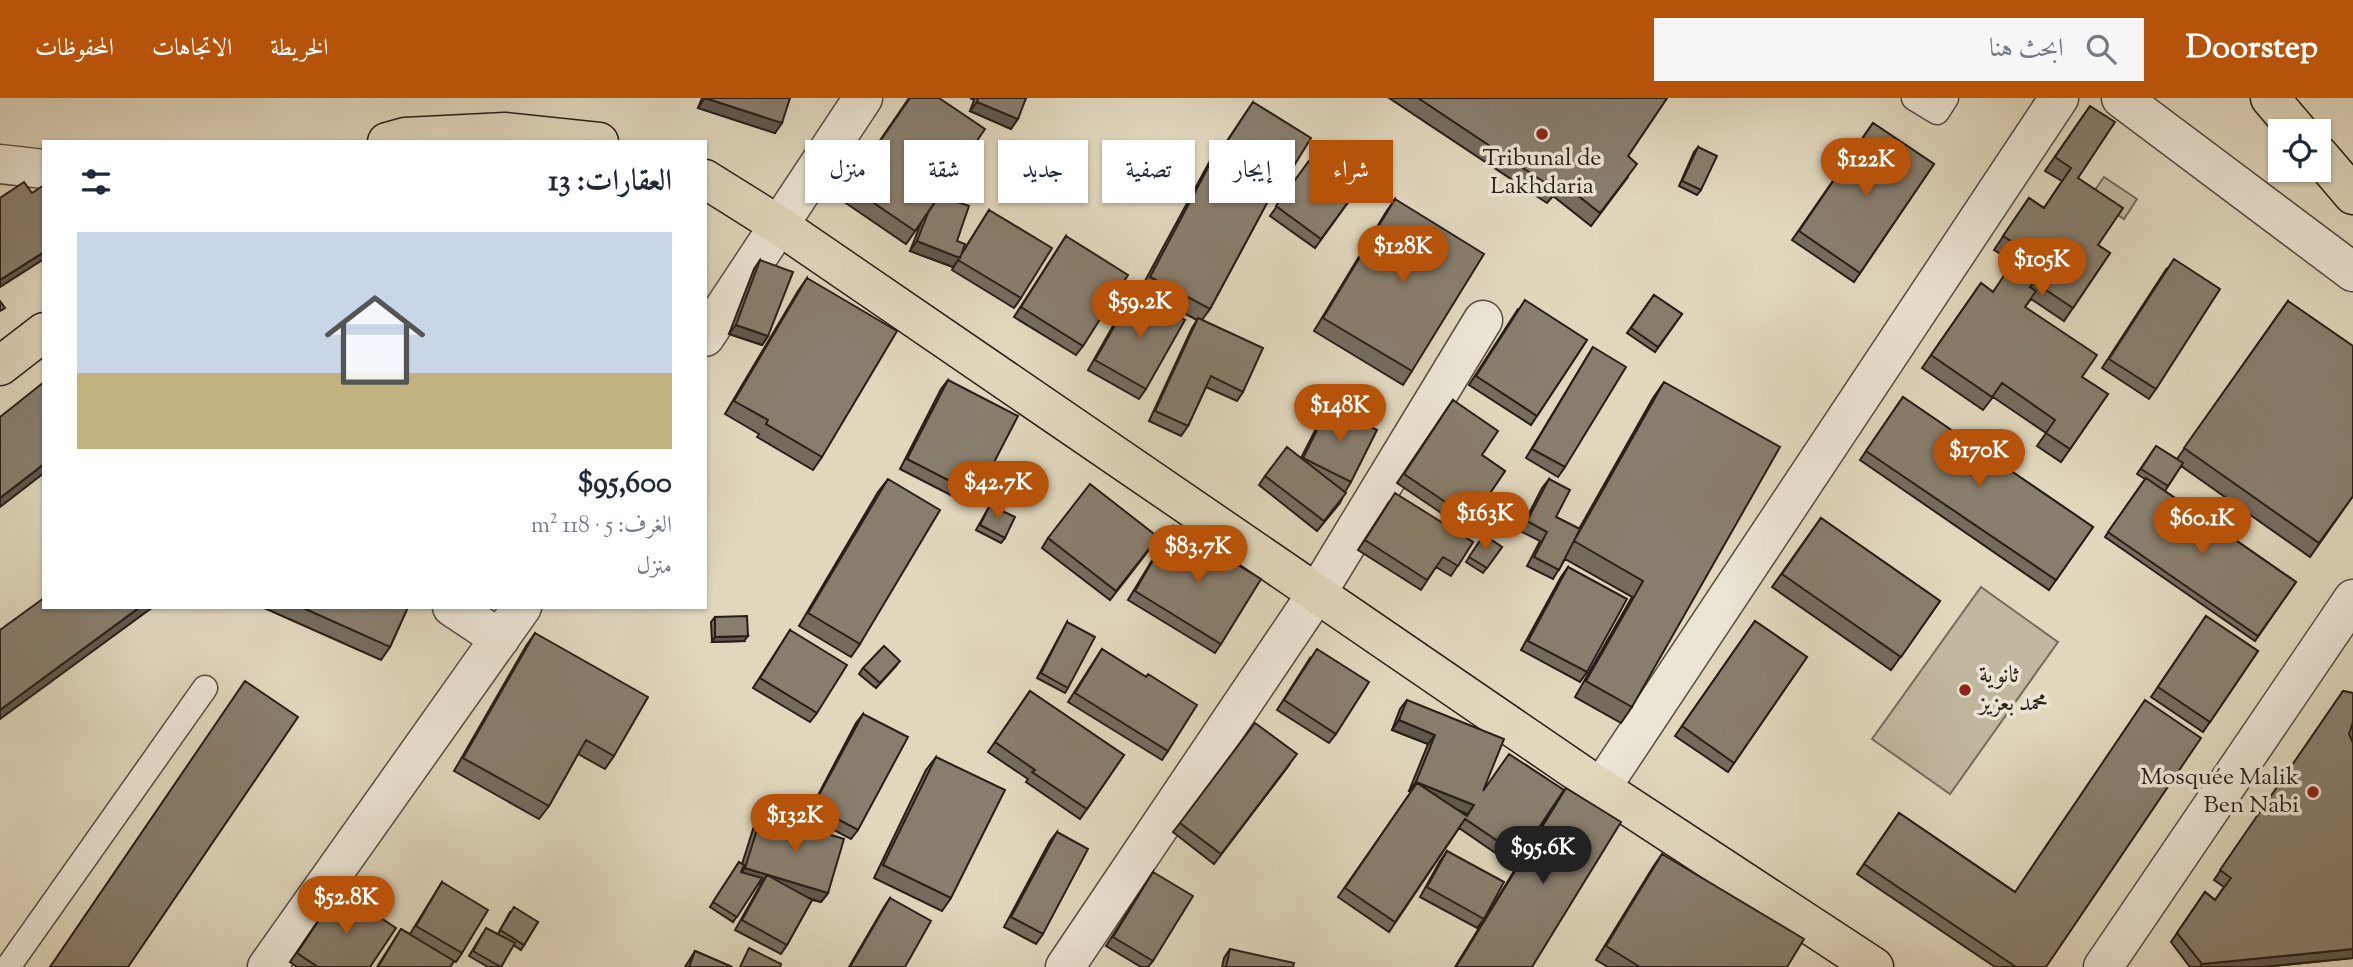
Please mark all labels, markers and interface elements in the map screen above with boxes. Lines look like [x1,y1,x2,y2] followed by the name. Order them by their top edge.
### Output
[1654,18,2144,81] search box
[2186,25,2318,73] text: Doorstep
[2082,30,2120,68] icon: search
[1989,31,2064,68] text: ابحث هنا
[35,32,114,66] text: المحفوظات
[152,32,232,66] text: الاتجاهات
[270,32,329,66] text: الخريطة
[2268,119,2331,182] map controls
[2268,119,2331,182] button: locate
[1534,126,1550,142] marker: Tribunal de Lakhdaria
[1817,139,1915,198] pin: $122K
[805,140,890,203] chip: منزل
[904,140,984,203] chip: شقة
[998,140,1088,203] chip: جديد
[1102,140,1195,203] chip: تصفية
[1209,140,1295,203] chip: إيجار
[1309,140,1393,203] chip: شراء
[1483,142,1601,204] place label: Tribunal de Lakhdaria
[1837,144,1895,177] text: $122K
[548,161,672,204] text: العقارات: 13
[77,163,115,201] icon: filters
[1354,226,1452,285] pin: $128K
[1374,231,1433,264] text: $128K
[1993,238,2091,298] pin: $105K
[2014,244,2070,277] text: $105K
[312,277,438,403] icon: home
[1083,280,1197,340] pin: $59.2K
[1108,286,1172,319] text: $59.2K
[1291,384,1389,444] pin: $148K
[1310,390,1370,423] text: $148K
[1930,430,2028,489] pin: $170K
[1949,435,2009,468] text: $170K
[941,462,1055,521] pin: $42.7K
[577,463,672,506] text: $95,600
[964,467,1032,500] text: $42.7K
[1436,492,1534,552] pin: $163K
[1456,498,1514,531] text: $163K
[2145,498,2259,557] pin: $60.1K
[2169,503,2235,536] text: $60.1K
[531,510,672,543] text: الغرف: 5 · 118 m²
[1141,526,1255,585] pin: $83.7K
[1164,531,1232,564] text: $83.7K
[637,551,672,584] text: منزل
[1976,659,2048,721] place label: ثانوية محمد بعزيز
[1957,682,1973,698] marker: ثانوية محمد بعزيز
[2141,761,2299,823] place label: Mosquée Malik Ben Nabi
[2305,784,2321,800] marker: Mosquée Malik Ben Nabi
[746,794,844,854] pin: $132K
[767,800,823,833] text: $132K
[1486,826,1600,886] pin: $95.6K
[1511,832,1575,865] text: $95.6K
[289,876,403,936] pin: $52.8K
[314,882,378,915] text: $52.8K

